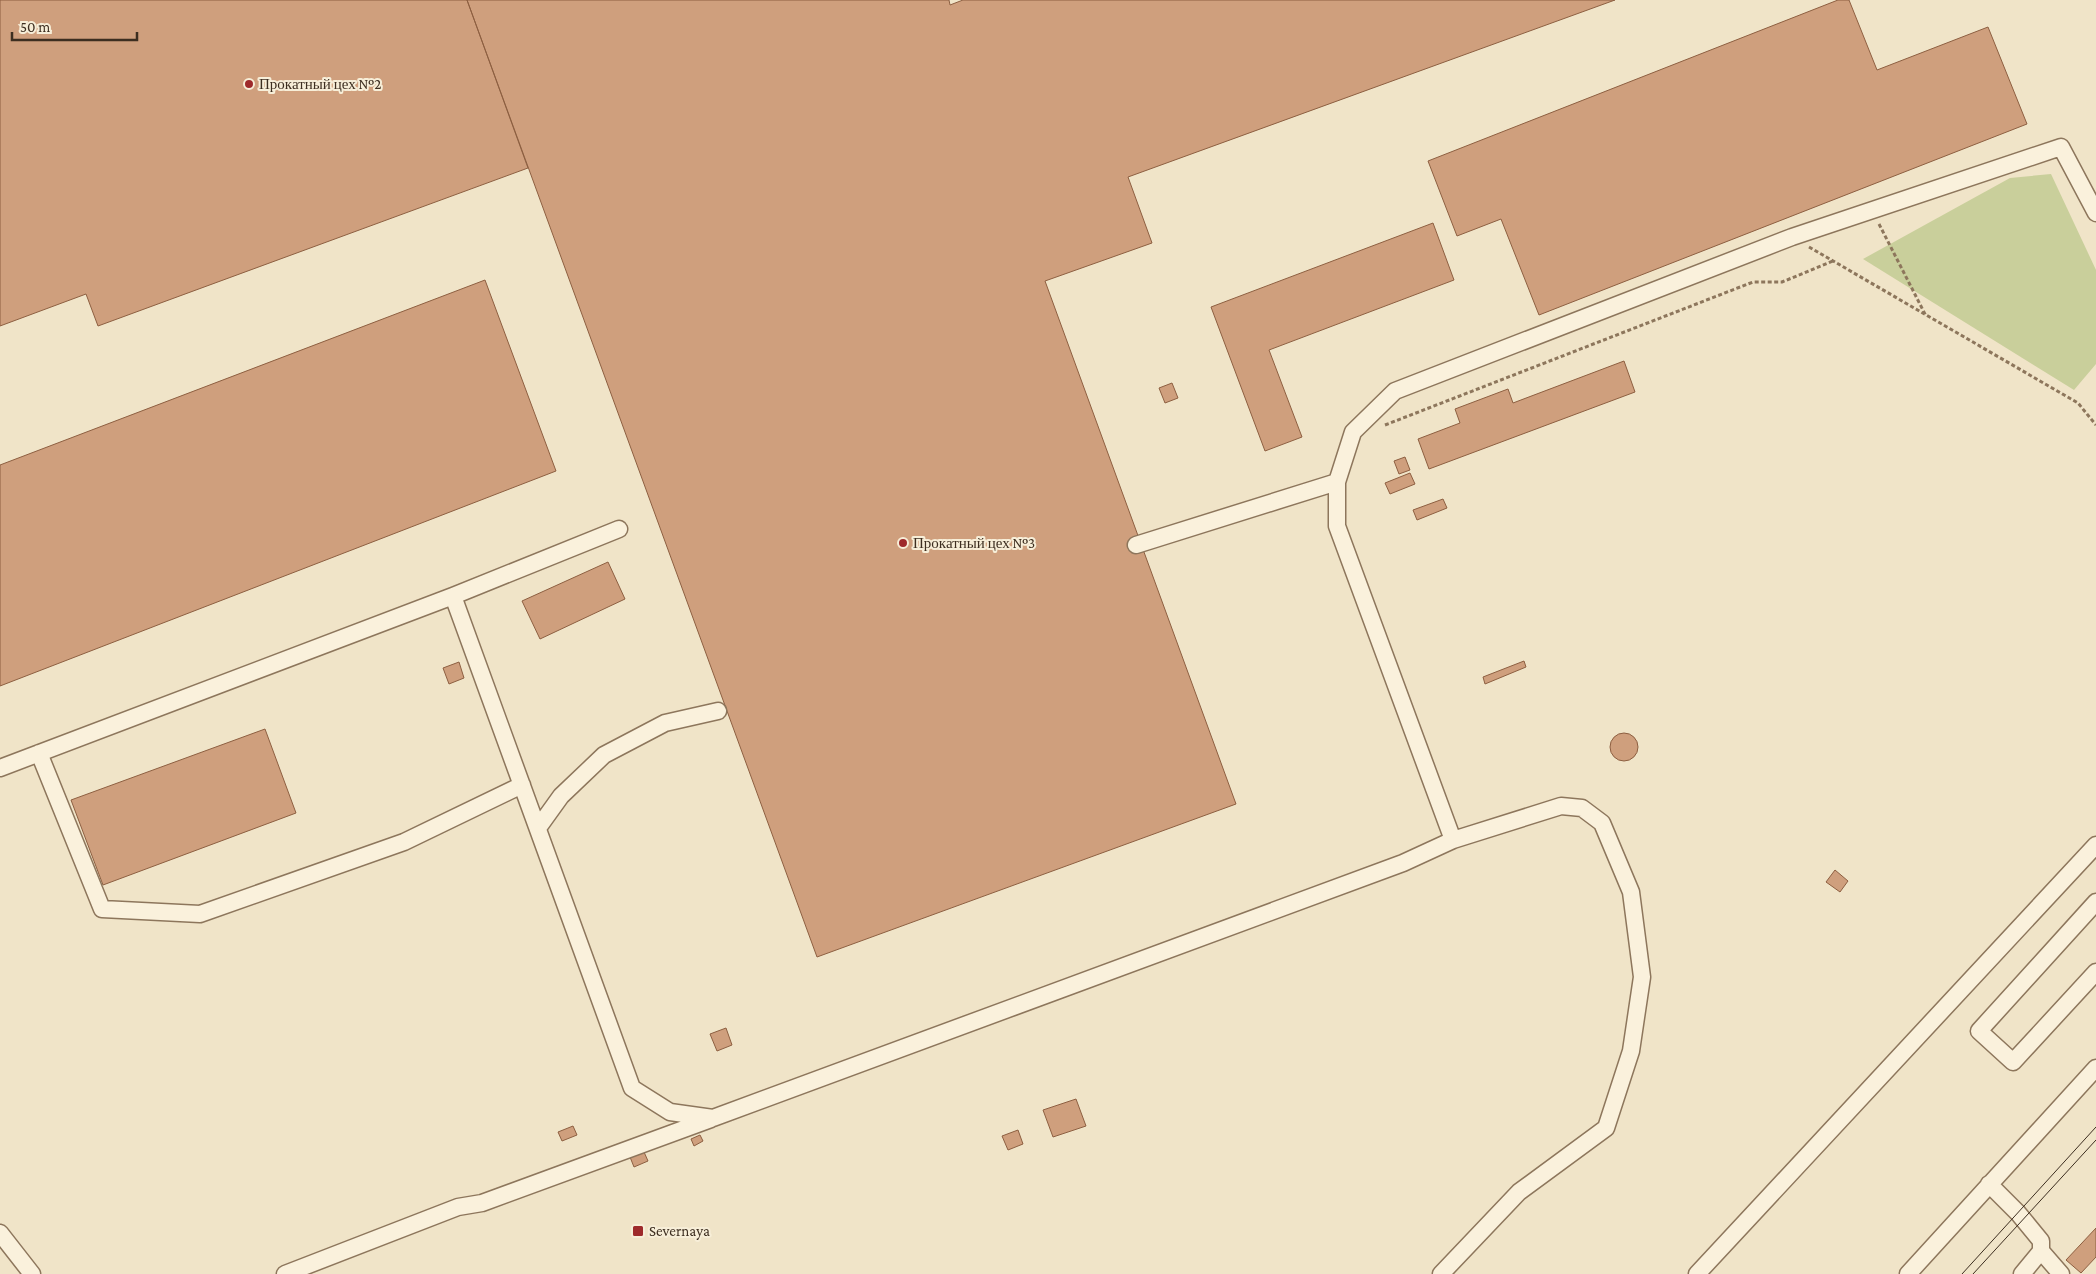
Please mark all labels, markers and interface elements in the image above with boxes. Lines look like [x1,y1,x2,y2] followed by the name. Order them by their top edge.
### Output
[12,10,138,42] scale bar
[20,19,50,35] text: 50 m
[259,76,381,92] place label: Прокатный цех №2
[243,78,255,90] marker: Прокатный цех №2
[913,535,1035,551] place label: Прокатный цех №3
[897,537,909,549] marker: Прокатный цех №3
[649,1223,710,1240] place label: Severnaya
[631,1224,645,1238] marker: Severnaya

